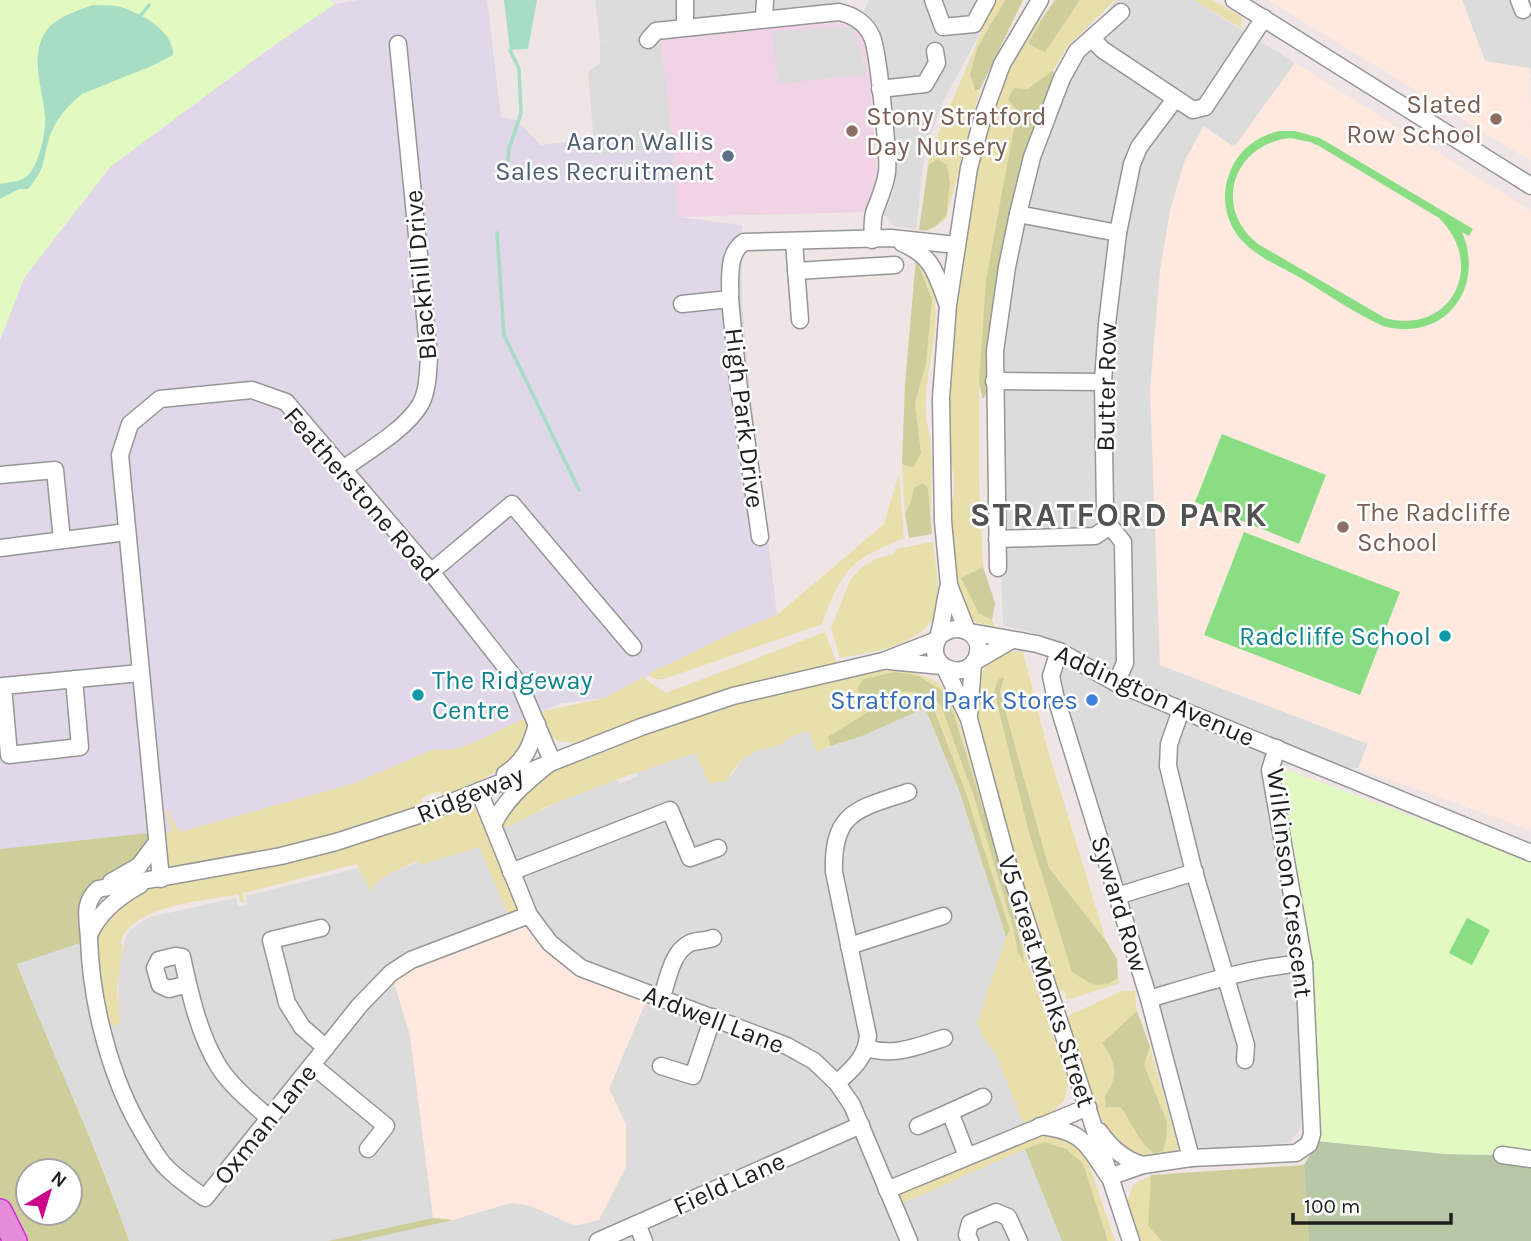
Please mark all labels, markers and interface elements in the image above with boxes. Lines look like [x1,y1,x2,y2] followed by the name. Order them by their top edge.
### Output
[1346,89,1482,150] place label: Slated Row School
[866,101,1047,162] place label: Stony Stratford Day Nursery
[1488,111,1504,127] marker: Slated Row School
[844,123,860,139] marker: Stony Stratford Day Nursery
[495,126,714,187] place label: Aaron Wallis Sales Recruitment
[720,148,736,164] marker: Aaron Wallis Sales Recruitment
[398,189,443,361] street label: Blackhill Drive
[1090,322,1123,452] street label: Butter Row
[718,326,771,510] street label: High Park Drive
[277,401,446,588] street label: Featherstone Road
[970,496,1268,534] district label: STRATFORD PARK
[1357,497,1510,558] place label: The Radcliffe School
[1335,519,1351,535] marker: The Radcliffe School
[1239,621,1431,652] place label: Radcliffe School
[1437,628,1453,644] marker: Radcliffe School
[1050,638,1259,753] street label: Addington Avenue
[432,665,593,726] place label: The Ridgeway Centre
[830,685,1078,716] place label: Stratford Park Stores
[410,687,426,703] marker: The Ridgeway Centre
[1084,692,1100,708] marker: Stratford Park Stores
[412,759,528,830] street label: Ridgeway
[1260,767,1319,1000] street label: Wilkinson Crescent
[1084,832,1155,976] street label: Syward Row
[991,851,1102,1111] street label: V5 Great Monks Street
[639,978,789,1060] street label: Ardwell Lane
[207,1058,323,1191] street label: Oxman Lane
[669,1145,790,1222] street label: Field Lane
[14,1157,84,1227] north arrow
[47,1167,71,1192] text: N
[1293,1182,1450,1226] scale bar
[1304,1194,1361,1218] text: 100 m

